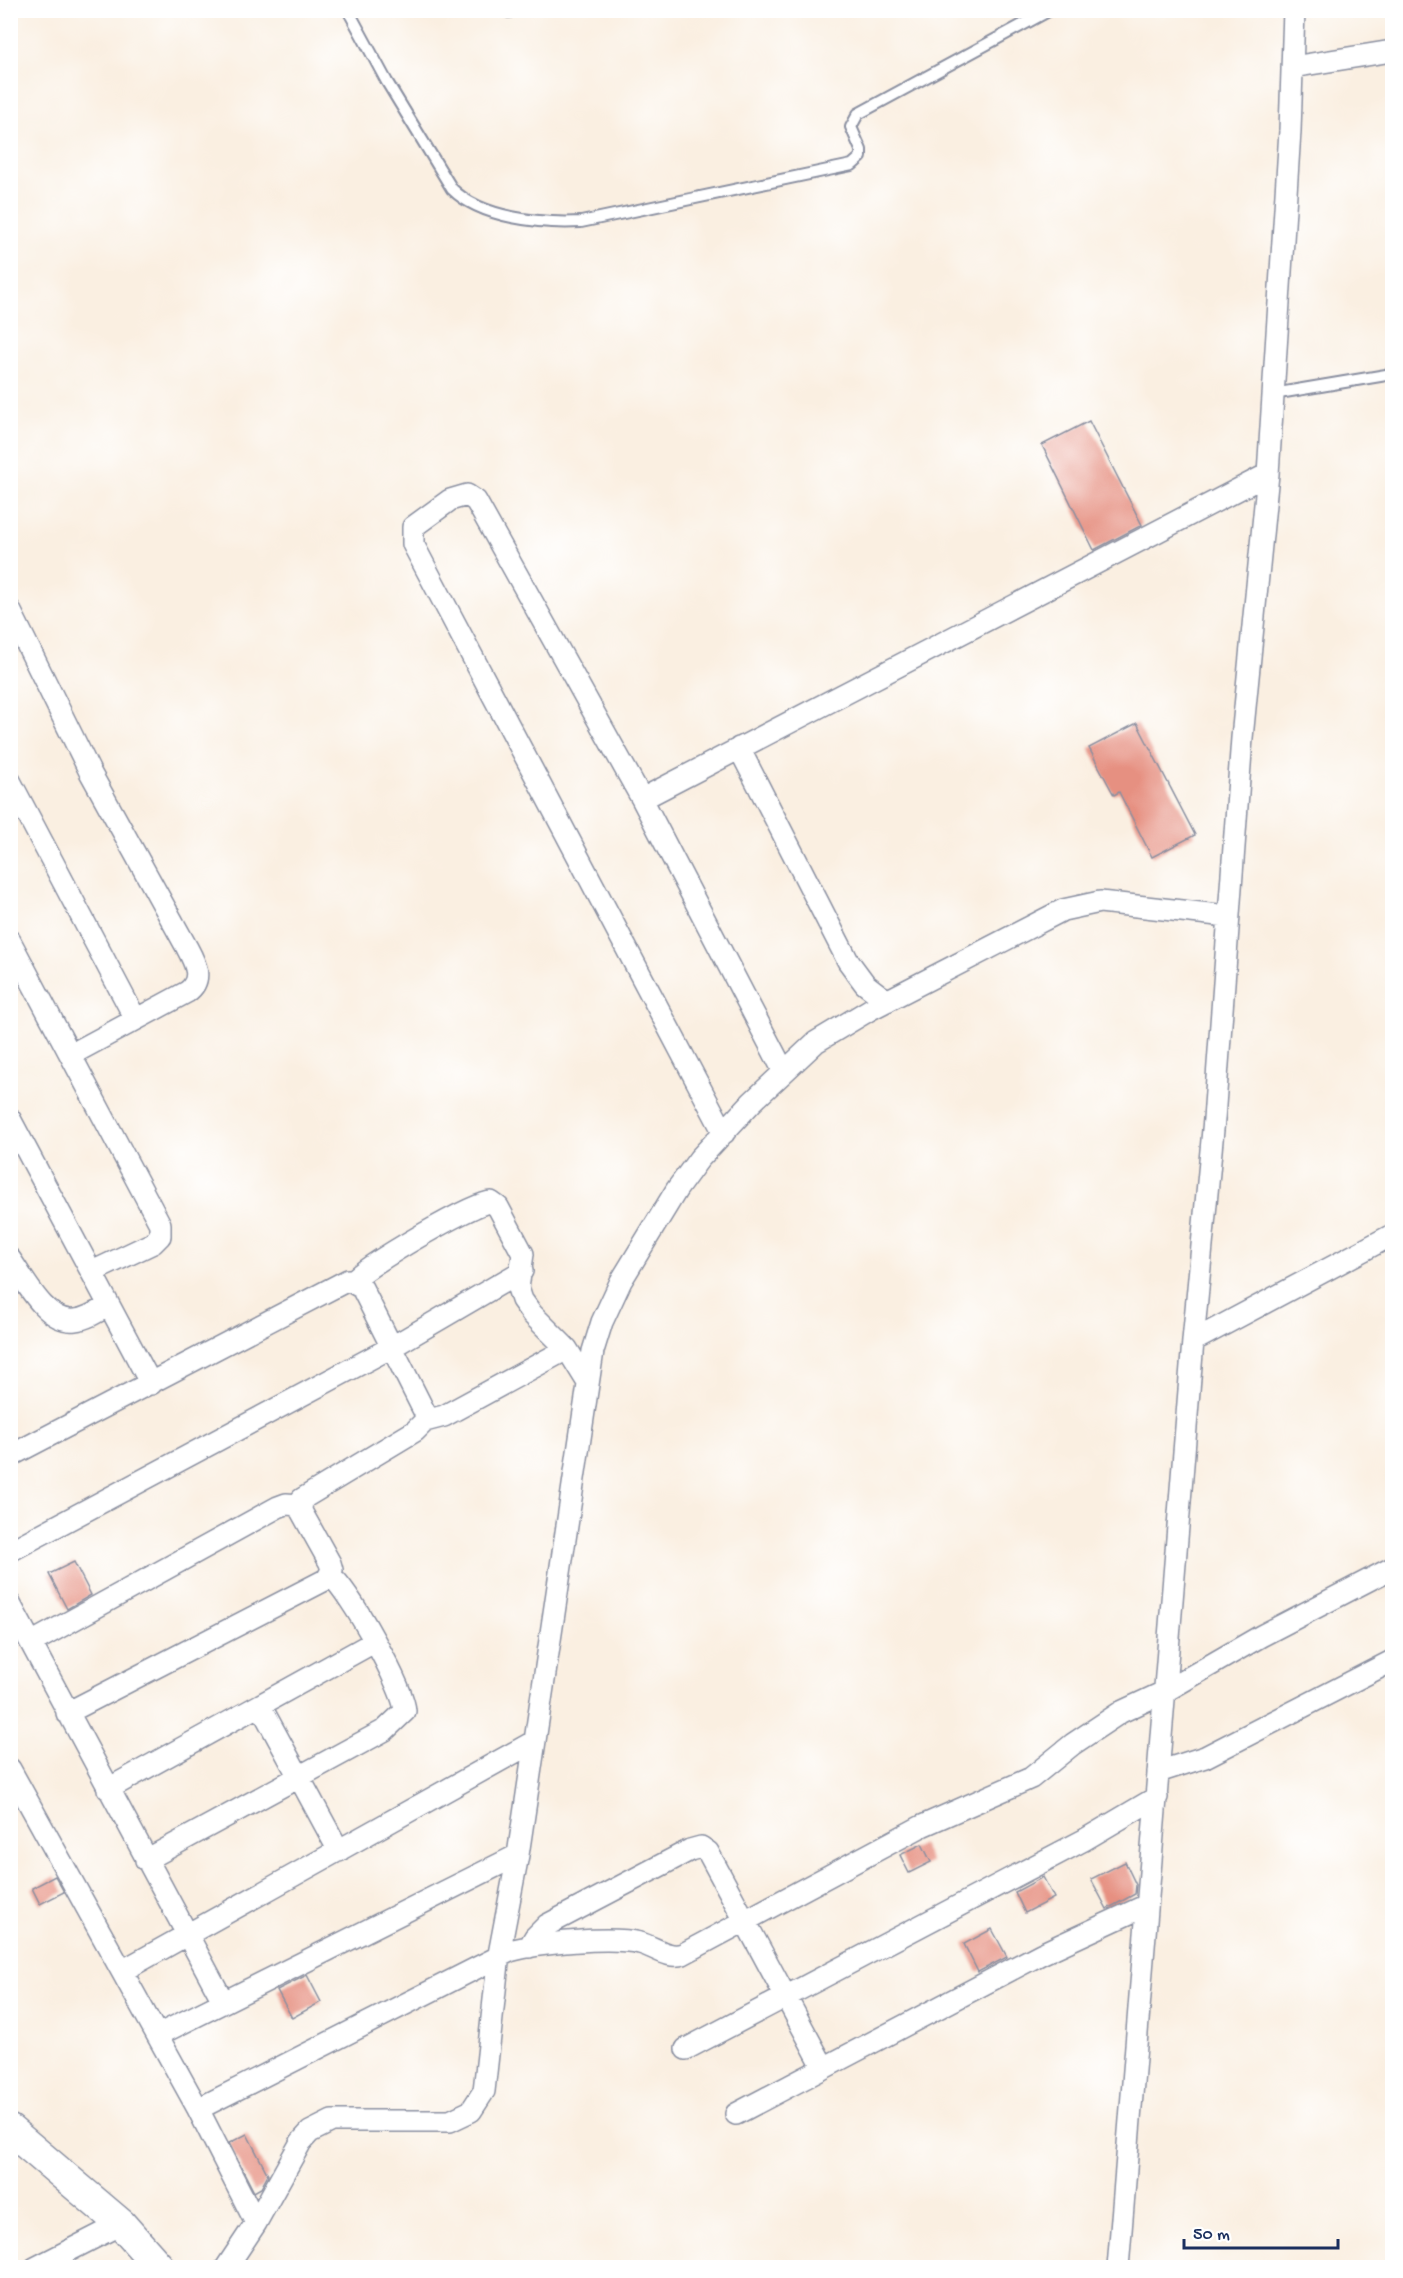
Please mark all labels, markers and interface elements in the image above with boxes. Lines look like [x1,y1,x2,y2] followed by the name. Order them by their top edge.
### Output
[1184,2212,1338,2250] scale bar
[1193,2225,1230,2246] text: 50 m

